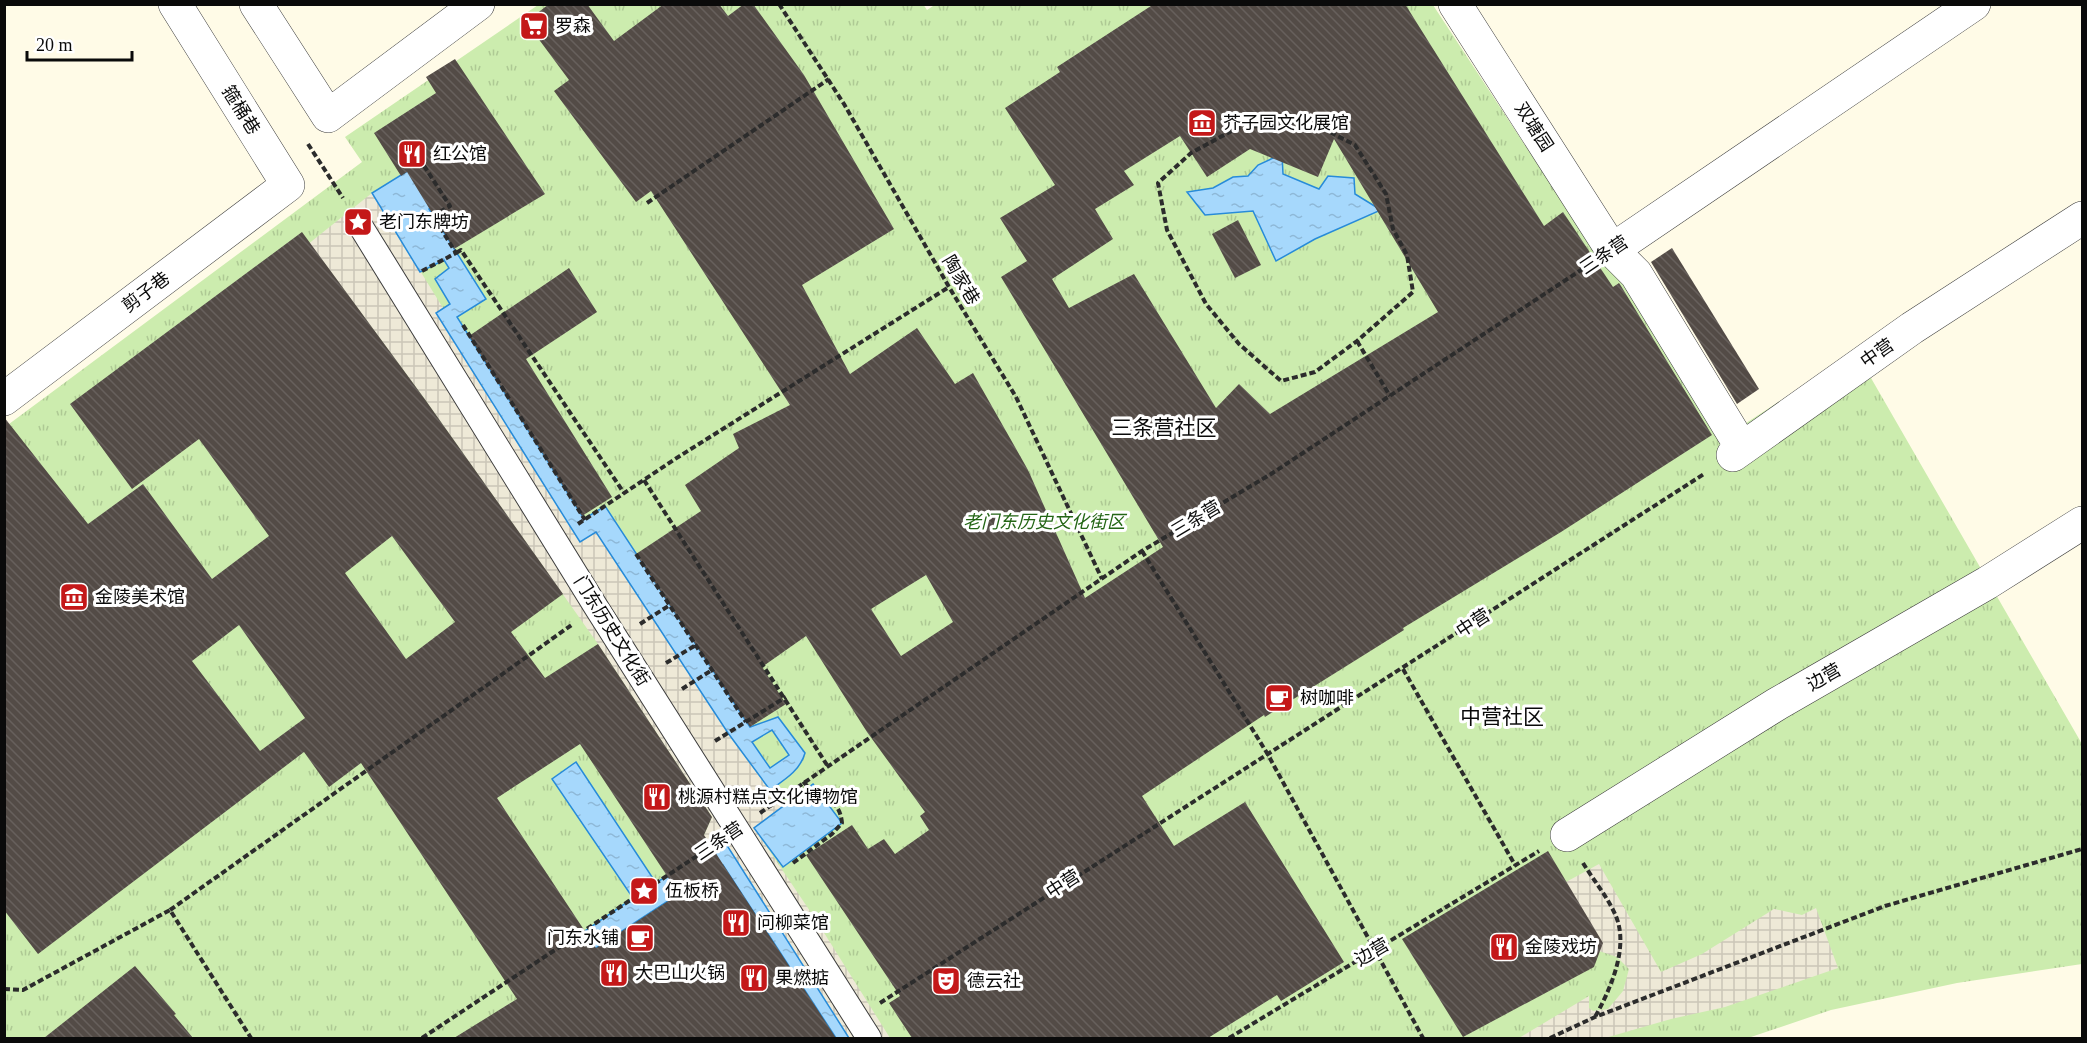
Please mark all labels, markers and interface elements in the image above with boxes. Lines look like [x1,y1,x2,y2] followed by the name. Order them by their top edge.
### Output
[518,10,550,42] supermarket icon: 罗森
[555,16,591,36] place label: 罗森
[27,24,132,62] scale bar
[36,35,73,55] text: 20 m
[218,82,264,138] street label: 箍桶巷
[1511,99,1557,155] street label: 双塘园
[1186,107,1218,139] museum icon: 芥子园文化展馆
[1223,113,1349,133] place label: 芥子园文化展馆
[396,138,428,170] restaurant icon: 红公馆
[433,144,487,164] place label: 红公馆
[342,206,374,238] place icon: 老门东牌坊
[379,212,469,232] place label: 老门东牌坊
[1576,232,1632,278] street label: 三条营
[939,252,983,308] street label: 陶家巷
[118,268,174,316] street label: 剪子巷
[1857,334,1897,372] street label: 中营
[1112,416,1217,440] district label: 三条营社区
[1168,497,1224,541] street label: 三条营
[963,512,1128,532] park label: 老门东历史文化街区
[570,572,654,690] street label: 门东历史文化街
[58,581,90,613] museum icon: 金陵美术馆
[95,587,185,607] place label: 金陵美术馆
[1452,605,1494,641] street label: 中营
[1803,659,1845,695] street label: 边营
[1263,682,1295,714] cafe icon: 树咖啡
[1300,688,1354,708] place label: 树咖啡
[1460,705,1544,729] district label: 中营社区
[641,781,673,813] restaurant icon: 桃源村糕点文化博物馆
[678,787,858,807] place label: 桃源村糕点文化博物馆
[691,818,747,864] street label: 三条营
[1042,866,1084,902] street label: 中营
[628,875,660,907] place icon: 伍板桥
[665,881,719,901] place label: 伍板桥
[720,907,752,939] restaurant icon: 问柳菜馆
[757,913,829,933] place label: 问柳菜馆
[624,922,656,954] cafe icon: 门东水铺
[547,928,619,948] place label: 门东水铺
[1488,931,1520,963] restaurant icon: 金陵戏坊
[1351,934,1393,970] street label: 边营
[1525,937,1597,957] place label: 金陵戏坊
[598,957,630,989] restaurant icon: 大巴山火锅
[738,962,770,994] restaurant icon: 果燃掂
[635,963,725,983] place label: 大巴山火锅
[930,965,962,997] theatre icon: 德云社
[775,968,829,988] place label: 果燃掂
[967,971,1021,991] place label: 德云社

